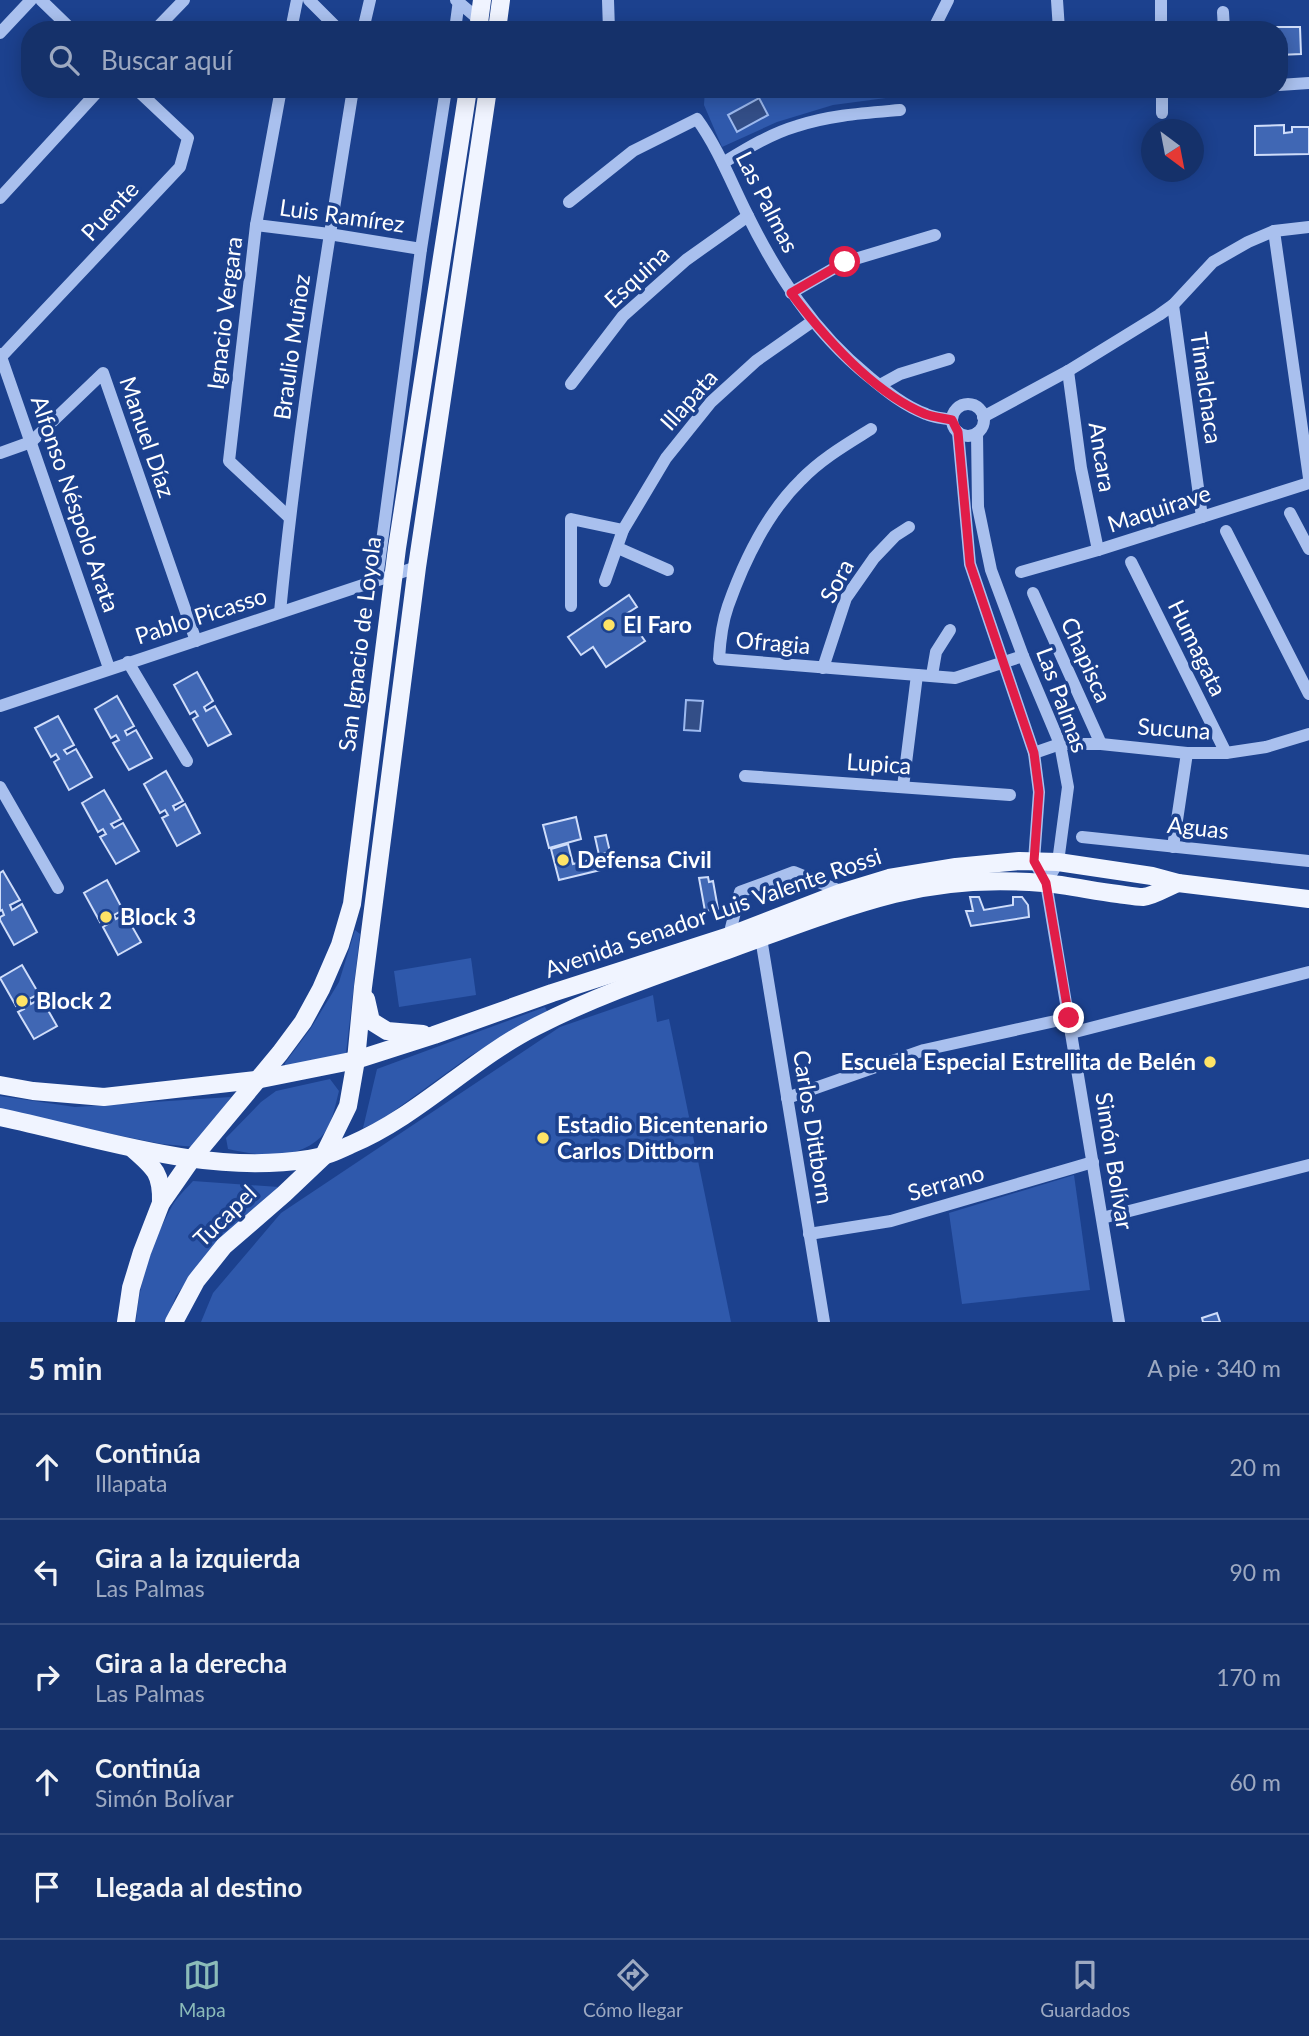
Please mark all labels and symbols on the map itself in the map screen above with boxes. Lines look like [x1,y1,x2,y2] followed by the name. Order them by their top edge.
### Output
[1141,119,1204,182] north arrow
[731,146,805,257] street label: Las Palmas
[75,175,144,246] street label: Puente
[278,192,406,238] street label: Luis Ramírez
[201,235,247,391] street label: Ignacio Vergara
[598,239,675,313] street label: Esquina
[829,246,860,277] route start
[267,272,315,422] street label: Braulio Muñoz
[1185,330,1229,446] street label: Timalchaca
[654,363,723,436] street label: Illapata
[114,372,182,501] street label: Manuel Díaz
[26,392,126,616] street label: Alfonso Néspolo Arata
[1084,420,1122,494] street label: Ancara
[1104,478,1214,538] street label: Maquirave
[332,535,386,753] street label: San Ignacio de Loyola
[813,554,859,607] street label: Sora
[131,581,270,649] street label: Pablo Picasso
[1163,595,1233,700] street label: Humagata
[623,610,692,638] place label: El Faro
[1056,613,1118,707] street label: Chapisca
[601,617,617,633] marker: El Faro
[735,625,812,659] street label: Ofragia
[1031,643,1095,756] street label: Las Palmas
[1137,711,1212,745] street label: Sucuna
[846,747,912,779] street label: Lupica
[1166,810,1230,844] street label: Aguas
[541,841,885,983] street label: Avenida Senador Luis Valente Rossi
[577,845,712,873] place label: Defensa Civil
[555,852,571,868] marker: Defensa Civil
[120,902,196,930] place label: Block 3
[98,909,114,925] marker: Block 3
[36,986,112,1014] place label: Block 2
[14,993,30,1009] marker: Block 2
[1053,1002,1084,1033] route end
[841,1047,1196,1075] place label: Escuela Especial Estrellita de Belén
[788,1048,840,1206] street label: Carlos Dittborn
[1202,1054,1218,1070] marker: Escuela Especial Estrellita de Belén
[1090,1090,1140,1232] street label: Simón Bolívar
[557,1110,768,1164] place label: Estadio Bicentenario Carlos Dittborn
[535,1130,551,1146] marker: Estadio Bicentenario Carlos Dittborn
[904,1158,987,1206] street label: Serrano
[187,1179,262,1252] street label: Tucapel

